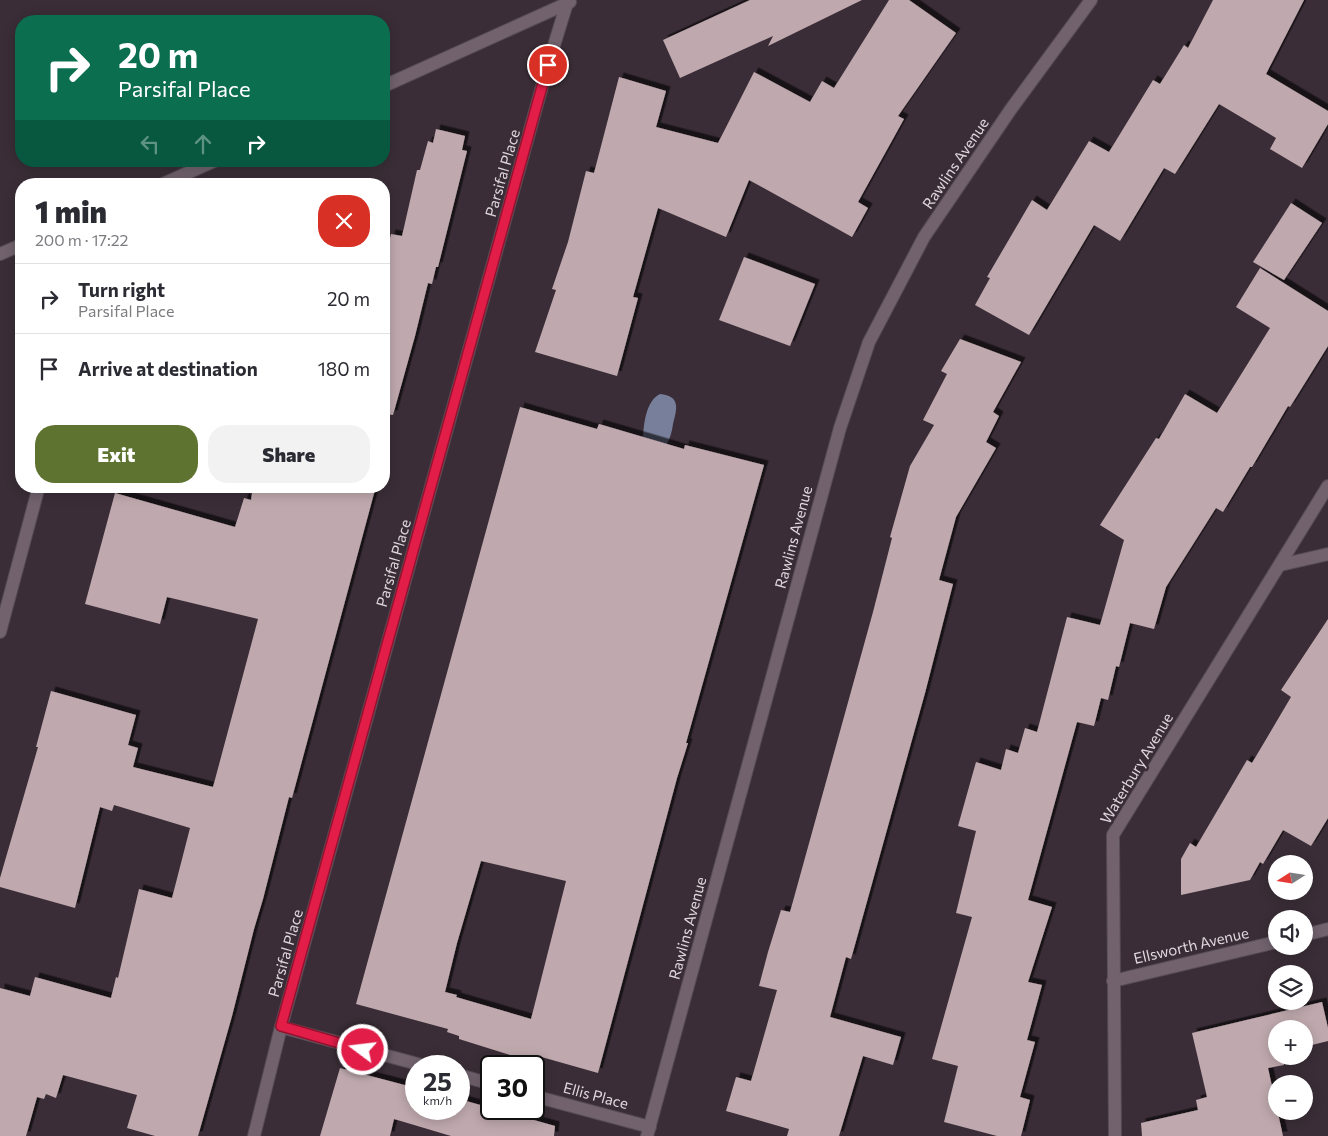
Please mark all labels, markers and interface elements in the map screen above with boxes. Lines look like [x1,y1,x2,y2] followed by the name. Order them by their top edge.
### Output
[118,32,198,75] text: 20 m
[35,35,100,100] icon: right
[527,44,569,86] pin
[534,51,562,79] icon: arrive
[118,75,251,102] text: Parsifal Place
[918,114,992,212] street label: Rawlins Avenue
[481,127,523,219] street label: Parsifal Place
[136,130,164,158] icon: left
[189,130,217,158] icon: ahead
[242,130,270,158] icon: right
[35,192,107,229] text: 1 min
[318,195,370,247] button: close
[35,230,128,249] text: 200 m · 17:22
[78,278,165,301] text: Turn right
[35,285,63,313] icon: right
[327,287,370,310] text: 20 m
[78,301,174,320] text: Parsifal Place
[35,355,63,383] icon: arrive
[78,357,258,380] text: Arrive at destination
[318,357,370,380] text: 180 m
[35,425,198,483] button: Exit
[208,425,370,483] button: Share
[771,484,815,590] street label: Rawlins Avenue
[372,517,414,609] street label: Parsifal Place
[1096,709,1176,827] street label: Waterbury Avenue
[1268,855,1312,900] north arrow
[1268,855,1313,1120] map controls
[665,875,709,981] street label: Rawlins Avenue
[264,907,306,999] street label: Parsifal Place
[1268,910,1313,955] button: sound
[1132,923,1250,967] street label: Ellsworth Avenue
[1268,965,1313,1010] button: layers
[1268,1020,1313,1065] button: +
[336,1023,388,1075] position arrow
[480,1055,545,1120] speed limit sign: 30
[423,1066,452,1096] text: 25
[1268,1075,1313,1120] button: −
[562,1078,631,1112] street label: Ellis Place
[423,1093,452,1107] text: km/h

